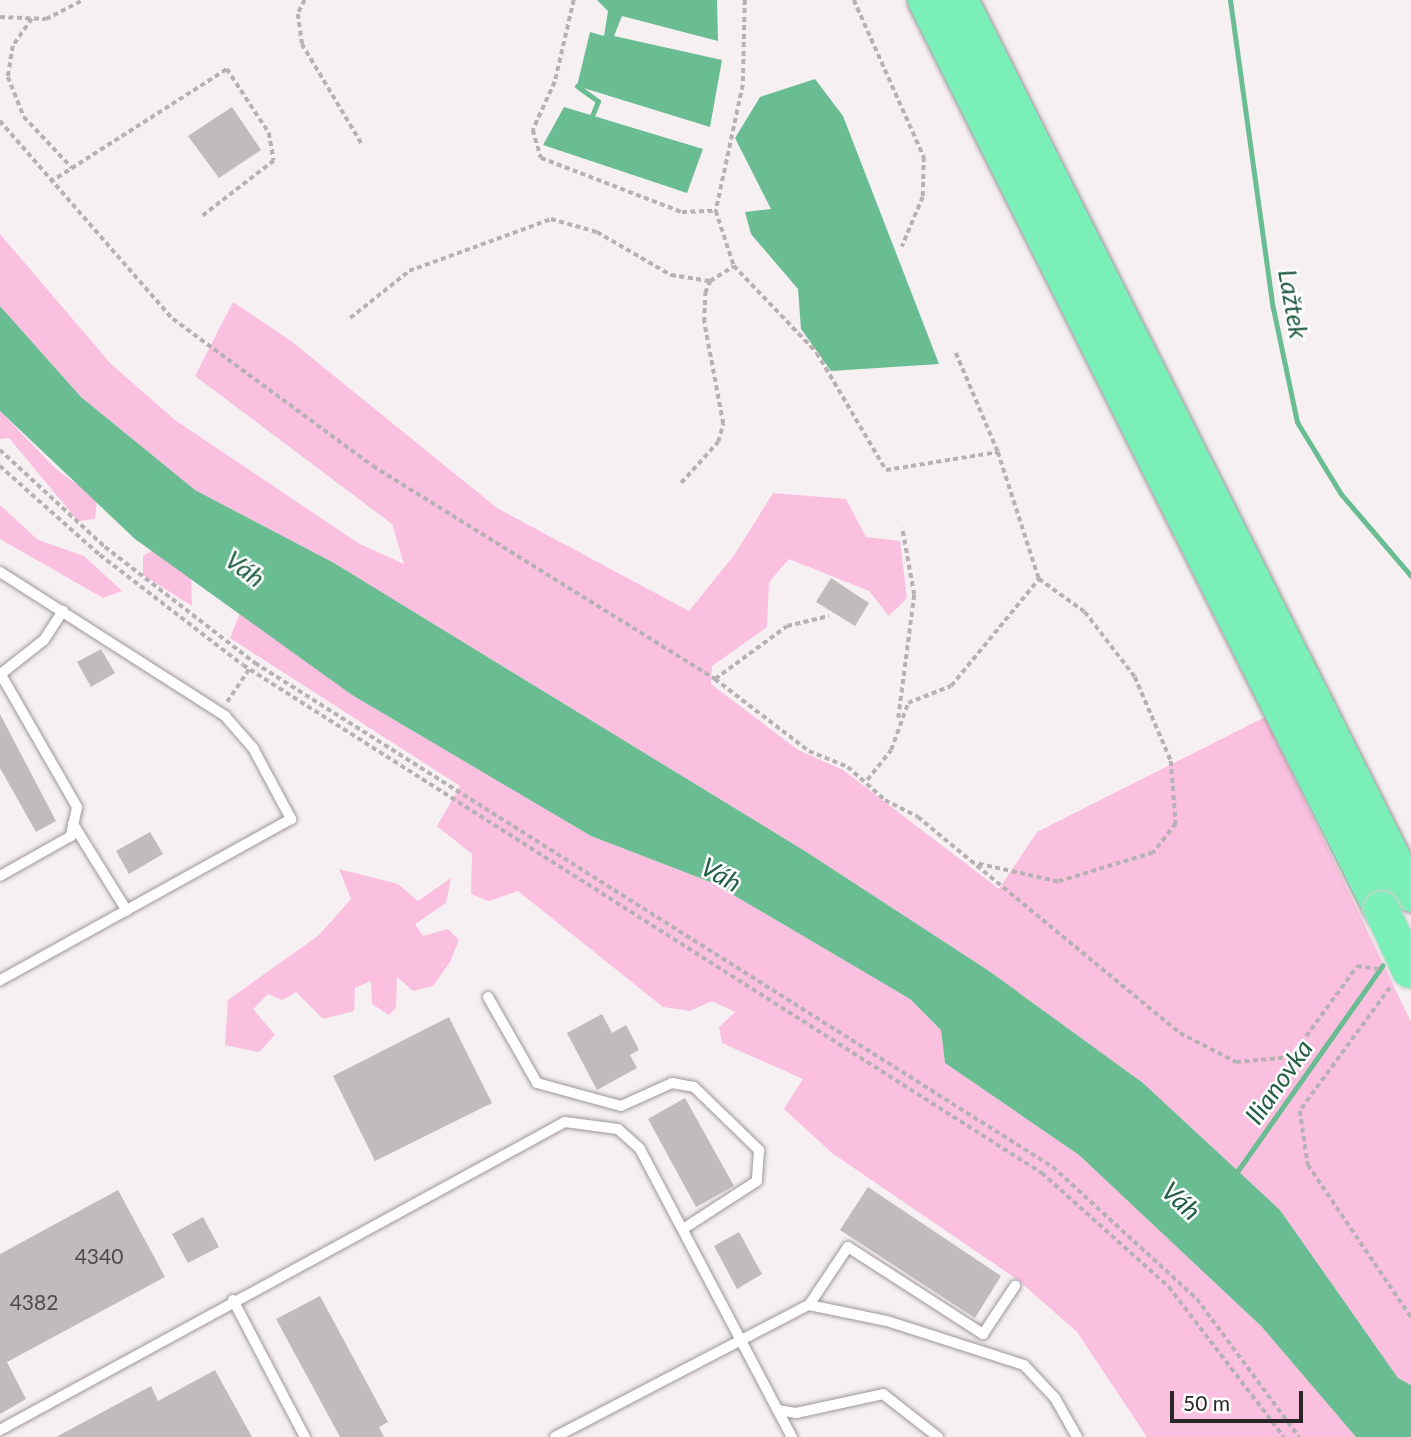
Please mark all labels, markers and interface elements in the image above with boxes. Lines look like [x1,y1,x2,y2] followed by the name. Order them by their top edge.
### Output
[1272,267,1314,341] water label: Lažtek
[219,544,271,594] water label: Váh
[695,851,747,899] water label: Váh
[1239,1034,1319,1130] water label: Ilianovka
[1155,1175,1207,1227] water label: Váh
[75,1243,123,1269] house number: 4340
[10,1289,58,1315] house number: 4382
[1173,1378,1306,1422] scale bar
[1183,1390,1230,1415] text: 50 m

